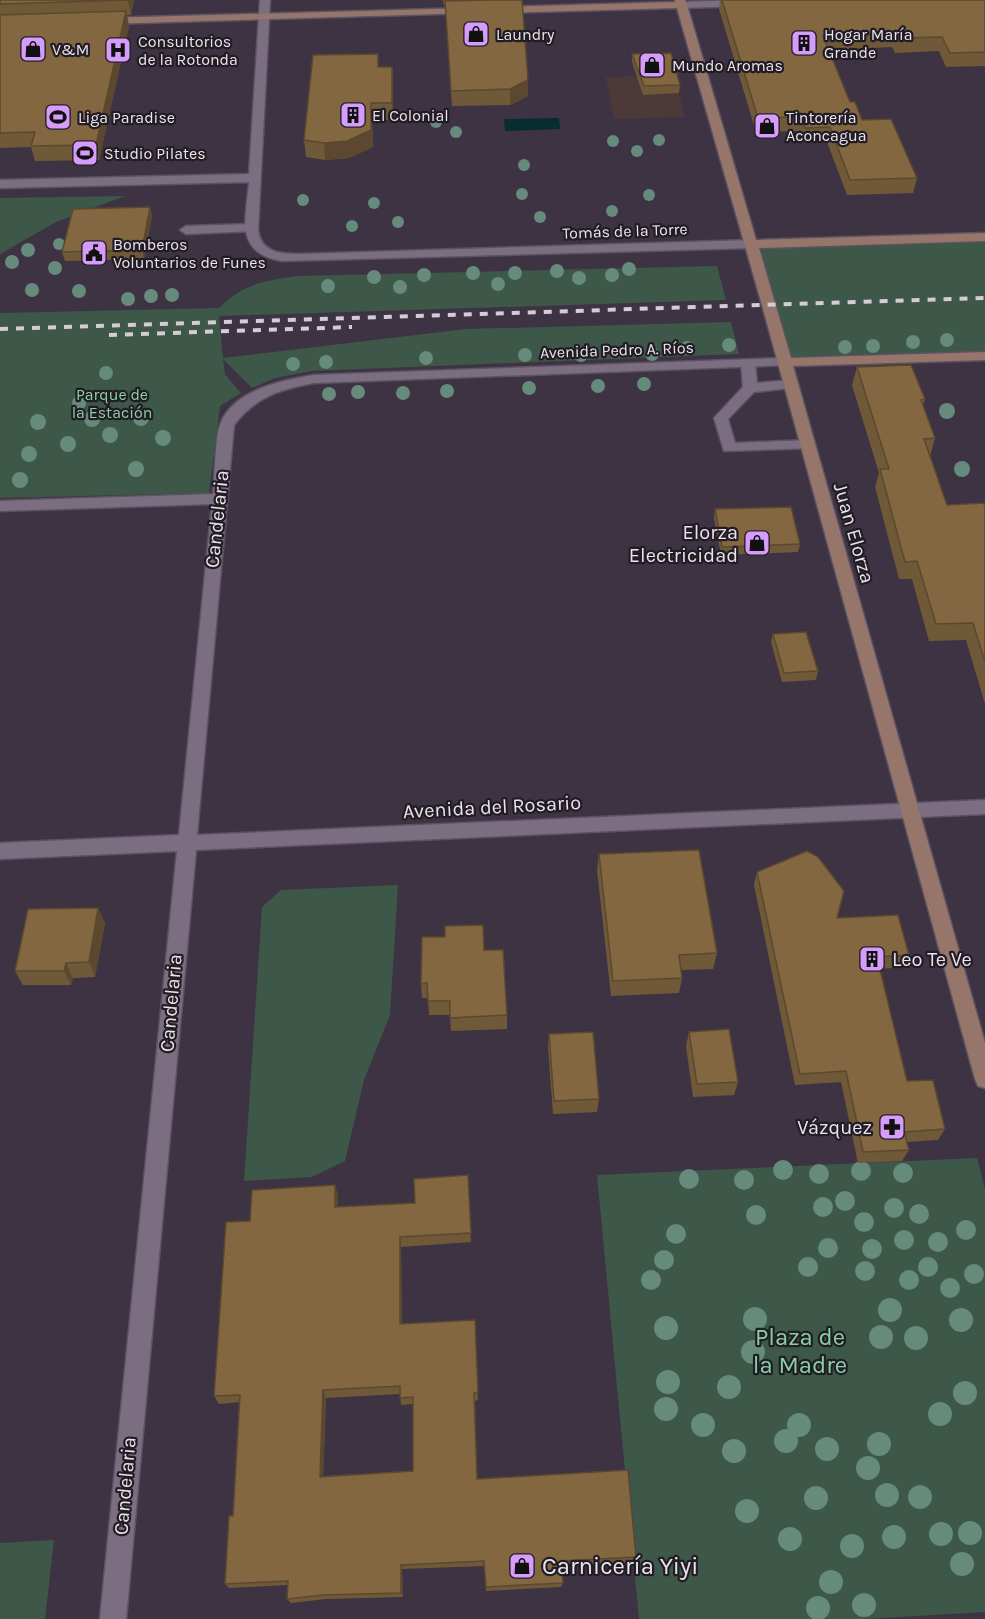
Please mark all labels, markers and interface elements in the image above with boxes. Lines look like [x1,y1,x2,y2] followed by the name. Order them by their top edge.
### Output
[461,19,491,49] shop icon: Laundry
[496,25,555,44] place label: Laundry
[824,25,913,62] place label: Hogar María Grande
[789,28,819,58] building icon: Hogar María Grande
[138,32,238,69] place label: Consultorios de la Rotonda
[18,34,48,64] shop icon: V&M
[103,35,133,65] hospital icon: Consultorios de la Rotonda
[52,40,89,59] place label: V&M
[637,50,667,80] shop icon: Mundo Aromas
[672,56,783,75] place label: Mundo Aromas
[338,100,368,130] building icon: El Colonial
[43,102,73,132] sports icon: Liga Paradise
[372,106,449,125] place label: El Colonial
[78,108,175,127] place label: Liga Paradise
[786,108,866,145] place label: Tintorería Aconcagua
[752,111,782,141] shop icon: Tintorería Aconcagua
[70,138,100,168] sports icon: Studio Pilates
[104,144,206,163] place label: Studio Pilates
[562,219,688,243] street label: Tomás de la Torre
[113,235,266,272] place label: Bomberos Voluntarios de Funes
[79,238,109,268] public building icon: Bomberos Voluntarios de Funes
[540,338,694,362] street label: Avenida Pedro A. Ríos
[72,385,152,422] park label: Parque de la Estación
[200,469,234,569] street label: Candelaria
[829,480,879,586] street label: Juan Elorza
[629,521,738,567] place label: Elorza Electricidad
[742,528,772,558] shop icon: Elorza Electricidad
[402,791,582,823] street label: Avenida del Rosario
[857,944,887,974] building icon: Leo Te Ve
[892,948,972,971] place label: Leo Te Ve
[155,953,187,1053] street label: Candelaria
[877,1112,907,1142] pharmacy icon: Vázquez
[797,1116,872,1139] place label: Vázquez
[753,1323,847,1379] park label: Plaza de la Madre
[109,1436,141,1536] street label: Candelaria
[507,1551,537,1581] shop icon: Carnicería Yiyi
[542,1552,698,1580] place label: Carnicería Yiyi

